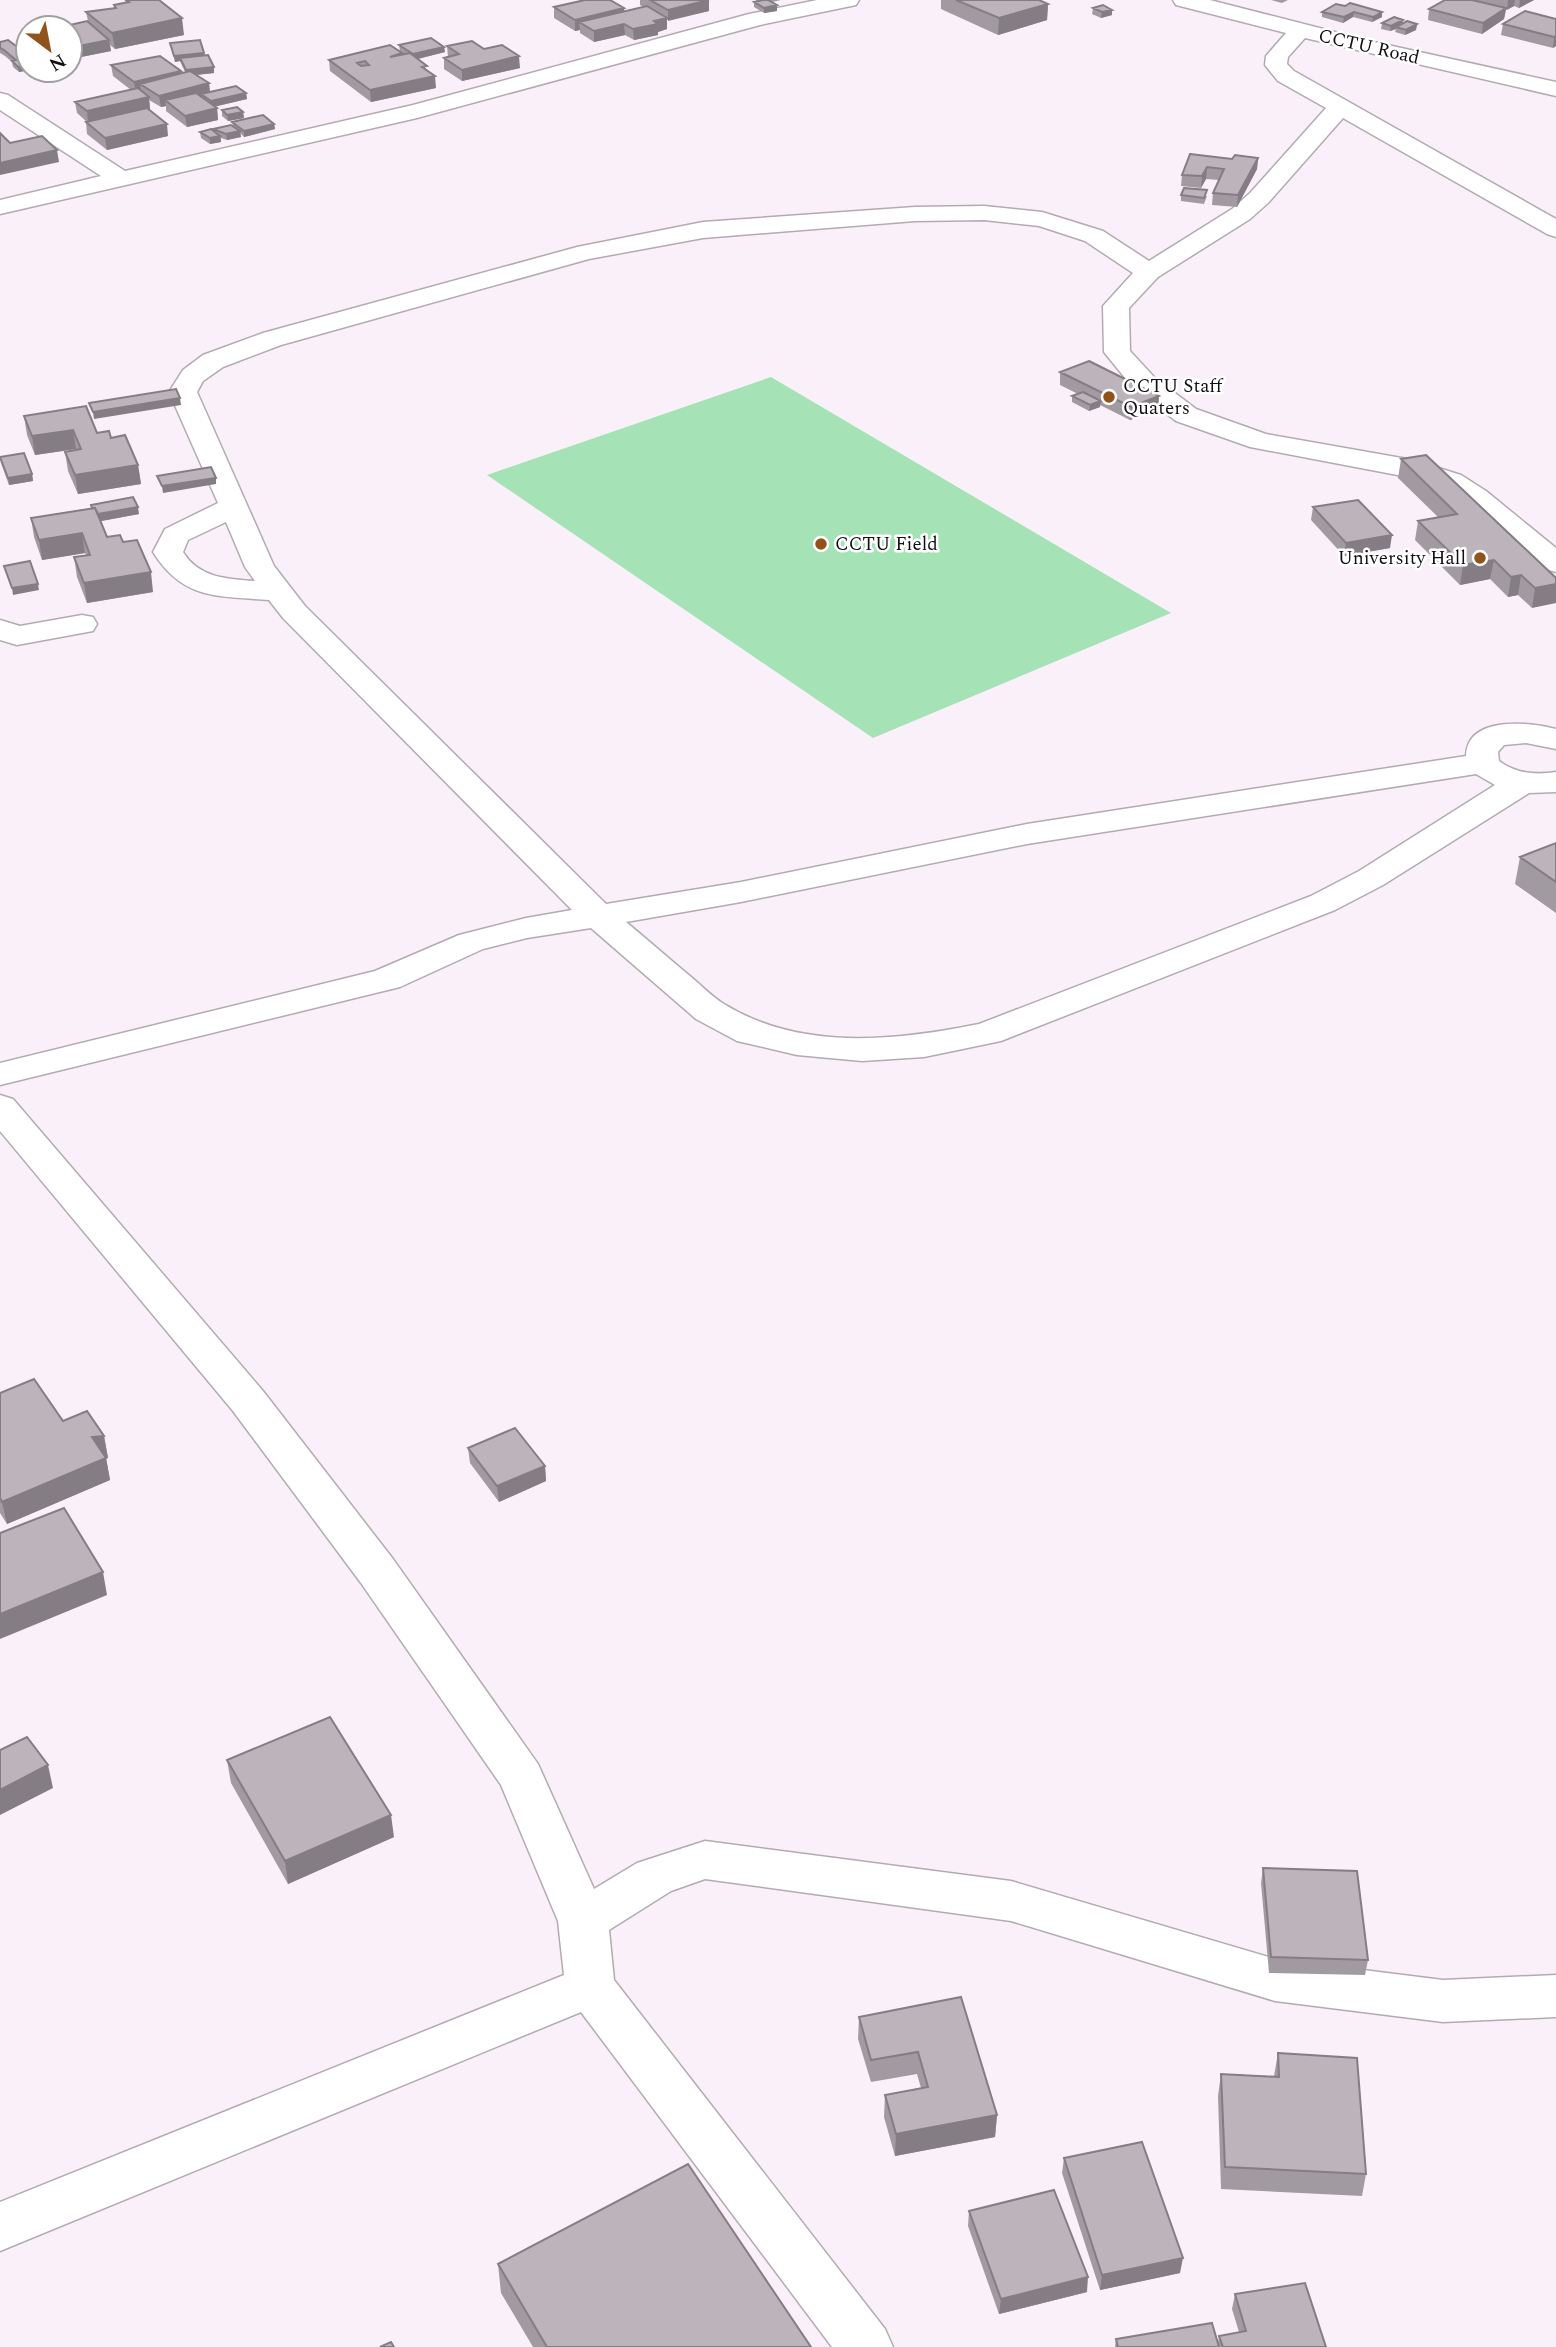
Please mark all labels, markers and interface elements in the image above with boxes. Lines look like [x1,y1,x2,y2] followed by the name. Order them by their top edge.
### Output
[14,14,84,84] north arrow
[1316,21,1422,73] street label: CCTU Road
[43,46,71,79] text: N
[1123,372,1224,423] place label: CCTU Staff Quaters
[1101,389,1117,405] marker: CCTU Staff Quaters
[835,530,938,559] place label: CCTU Field
[813,536,829,552] marker: CCTU Field
[1338,544,1466,573] place label: University Hall
[1472,550,1488,566] marker: University Hall

